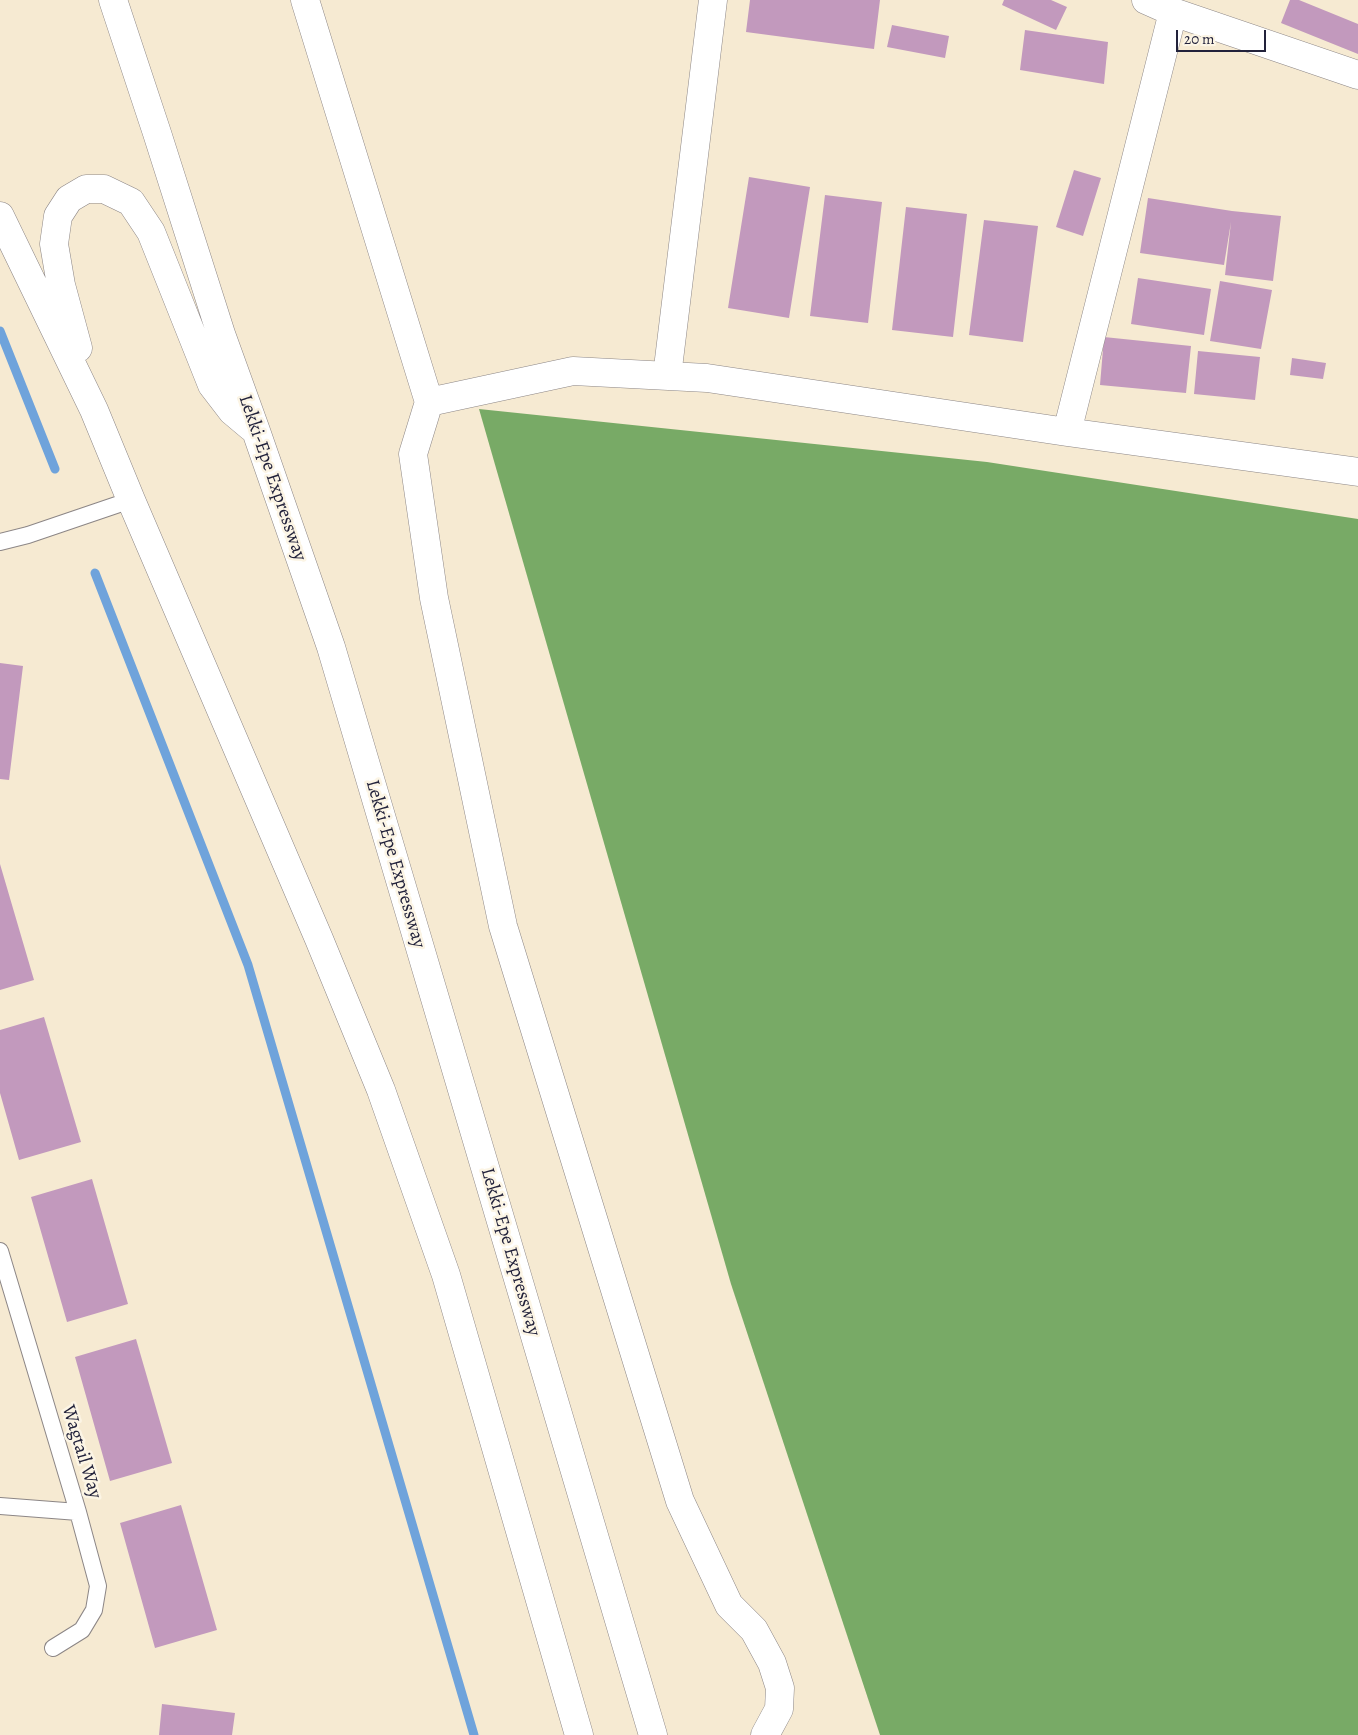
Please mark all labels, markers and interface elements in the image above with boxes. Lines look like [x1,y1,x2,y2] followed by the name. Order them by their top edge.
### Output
[1178,20,1268,52] scale bar
[1184,29,1215,49] text: 20 m
[233,392,311,564] street label: Lekki-Epe Expressway
[360,777,430,951] street label: Lekki-Epe Expressway
[475,1165,545,1339] street label: Lekki-Epe Expressway
[56,1402,106,1502] street label: Wagtail Way

